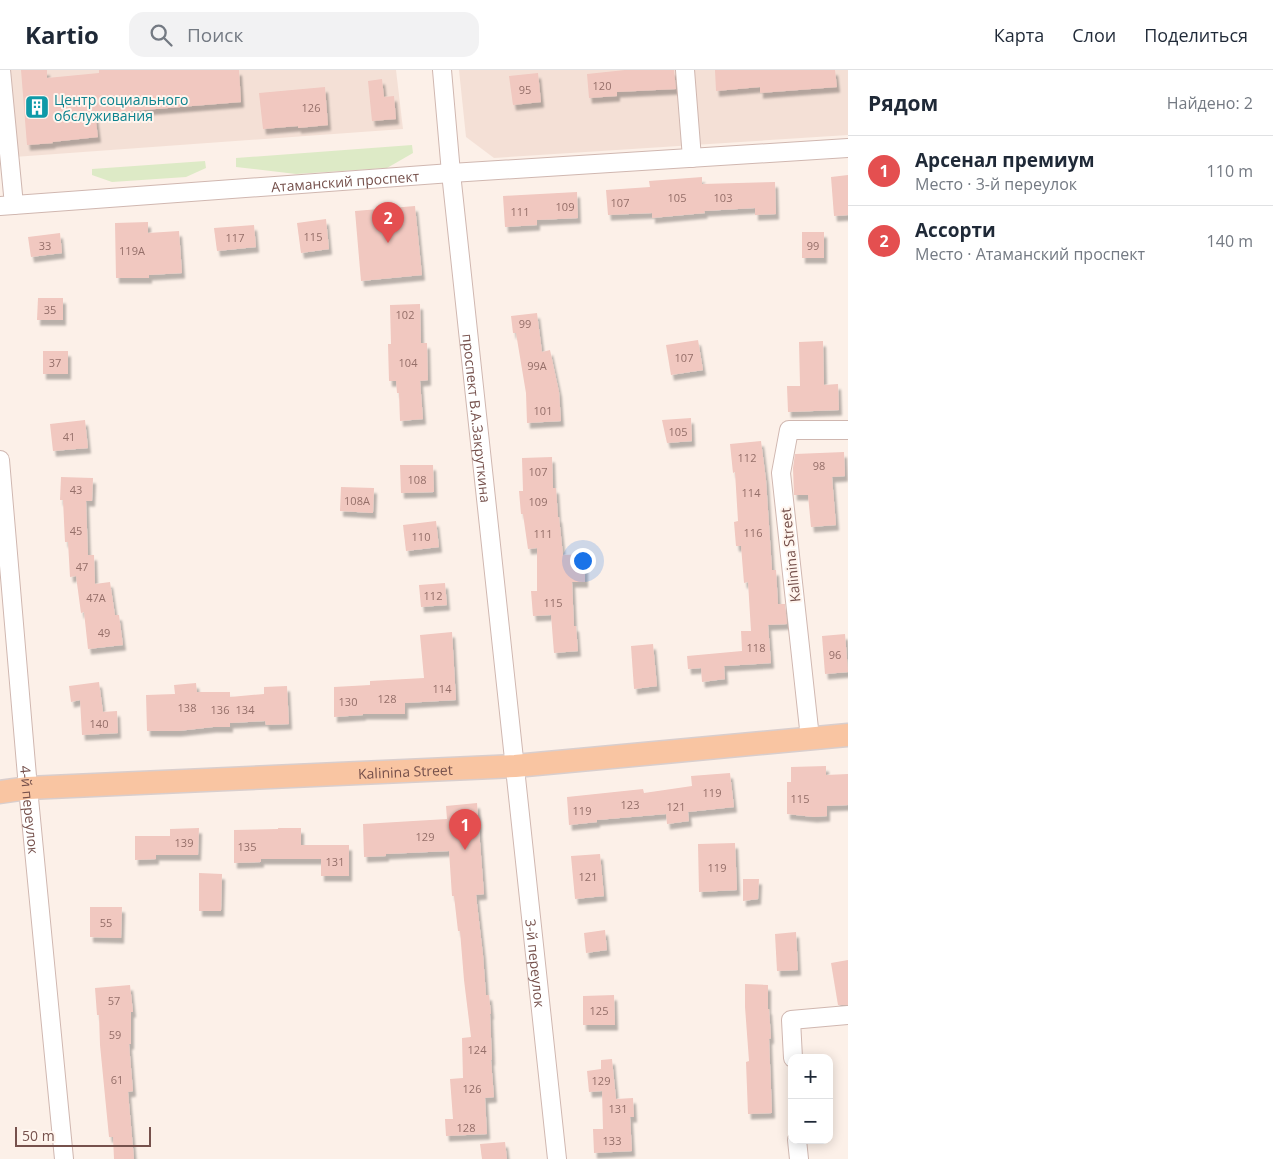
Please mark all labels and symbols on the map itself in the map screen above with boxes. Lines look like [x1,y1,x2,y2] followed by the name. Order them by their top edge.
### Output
[593,78,611,93] house number: 120
[519,82,531,97] house number: 95
[54,90,188,125] place label: Центр социального обслуживания
[24,94,50,120] building icon: Центр социального обслуживания
[302,100,320,115] house number: 126
[270,166,420,196] street label: Атаманский проспект
[668,190,686,205] house number: 105
[714,190,732,205] house number: 103
[611,195,629,210] house number: 107
[556,199,574,214] house number: 109
[372,202,404,243] pin: 2
[511,204,529,219] house number: 111
[304,229,322,244] house number: 115
[226,230,244,245] house number: 117
[39,238,51,253] house number: 33
[807,238,819,253] house number: 99
[119,243,145,258] house number: 119А
[44,302,56,317] house number: 35
[396,307,414,322] house number: 102
[519,316,531,331] house number: 99
[459,333,496,504] street label: проспект В.А.Закруткина
[675,350,693,365] house number: 107
[49,355,61,370] house number: 37
[399,355,418,370] house number: 104
[527,358,547,373] house number: 99А
[534,403,552,418] house number: 101
[669,424,687,439] house number: 105
[63,429,75,444] house number: 41
[738,450,756,465] house number: 112
[813,458,825,473] house number: 98
[529,464,547,479] house number: 107
[408,472,426,487] house number: 108
[70,482,82,497] house number: 43
[742,485,761,500] house number: 114
[344,493,370,508] house number: 108А
[529,494,547,509] house number: 109
[776,507,804,603] street label: Kalinina Street
[70,523,82,538] house number: 45
[744,525,762,540] house number: 116
[534,526,552,541] house number: 111
[412,529,430,544] house number: 110
[570,548,596,574] your location
[76,559,88,574] house number: 47
[424,588,442,603] house number: 112
[86,590,106,605] house number: 47А
[544,595,562,610] house number: 115
[98,625,110,640] house number: 49
[747,640,765,655] house number: 118
[829,647,841,662] house number: 96
[433,681,452,696] house number: 114
[378,691,396,706] house number: 128
[339,694,357,709] house number: 130
[178,700,196,715] house number: 138
[211,702,229,717] house number: 136
[236,702,255,717] house number: 134
[90,716,108,731] house number: 140
[358,759,453,783] street label: Kalinina Street
[17,765,44,856] street label: 4-й переулок
[703,785,721,800] house number: 119
[791,791,809,806] house number: 115
[621,797,639,812] house number: 123
[667,799,685,814] house number: 121
[573,803,591,818] house number: 119
[449,809,481,850] pin: 1
[416,829,434,844] house number: 129
[175,835,193,850] house number: 139
[238,839,256,854] house number: 135
[326,854,344,869] house number: 131
[708,860,726,875] house number: 119
[579,869,597,884] house number: 121
[100,915,112,930] house number: 55
[522,918,550,1009] street label: 3-й переулок
[108,993,120,1008] house number: 57
[590,1003,608,1018] house number: 125
[109,1027,121,1042] house number: 59
[468,1042,487,1057] house number: 124
[111,1072,123,1087] house number: 61
[592,1073,610,1088] house number: 129
[463,1081,481,1096] house number: 126
[609,1101,627,1116] house number: 131
[457,1120,475,1135] house number: 128
[15,1124,151,1147] scale bar
[603,1133,621,1148] house number: 133

